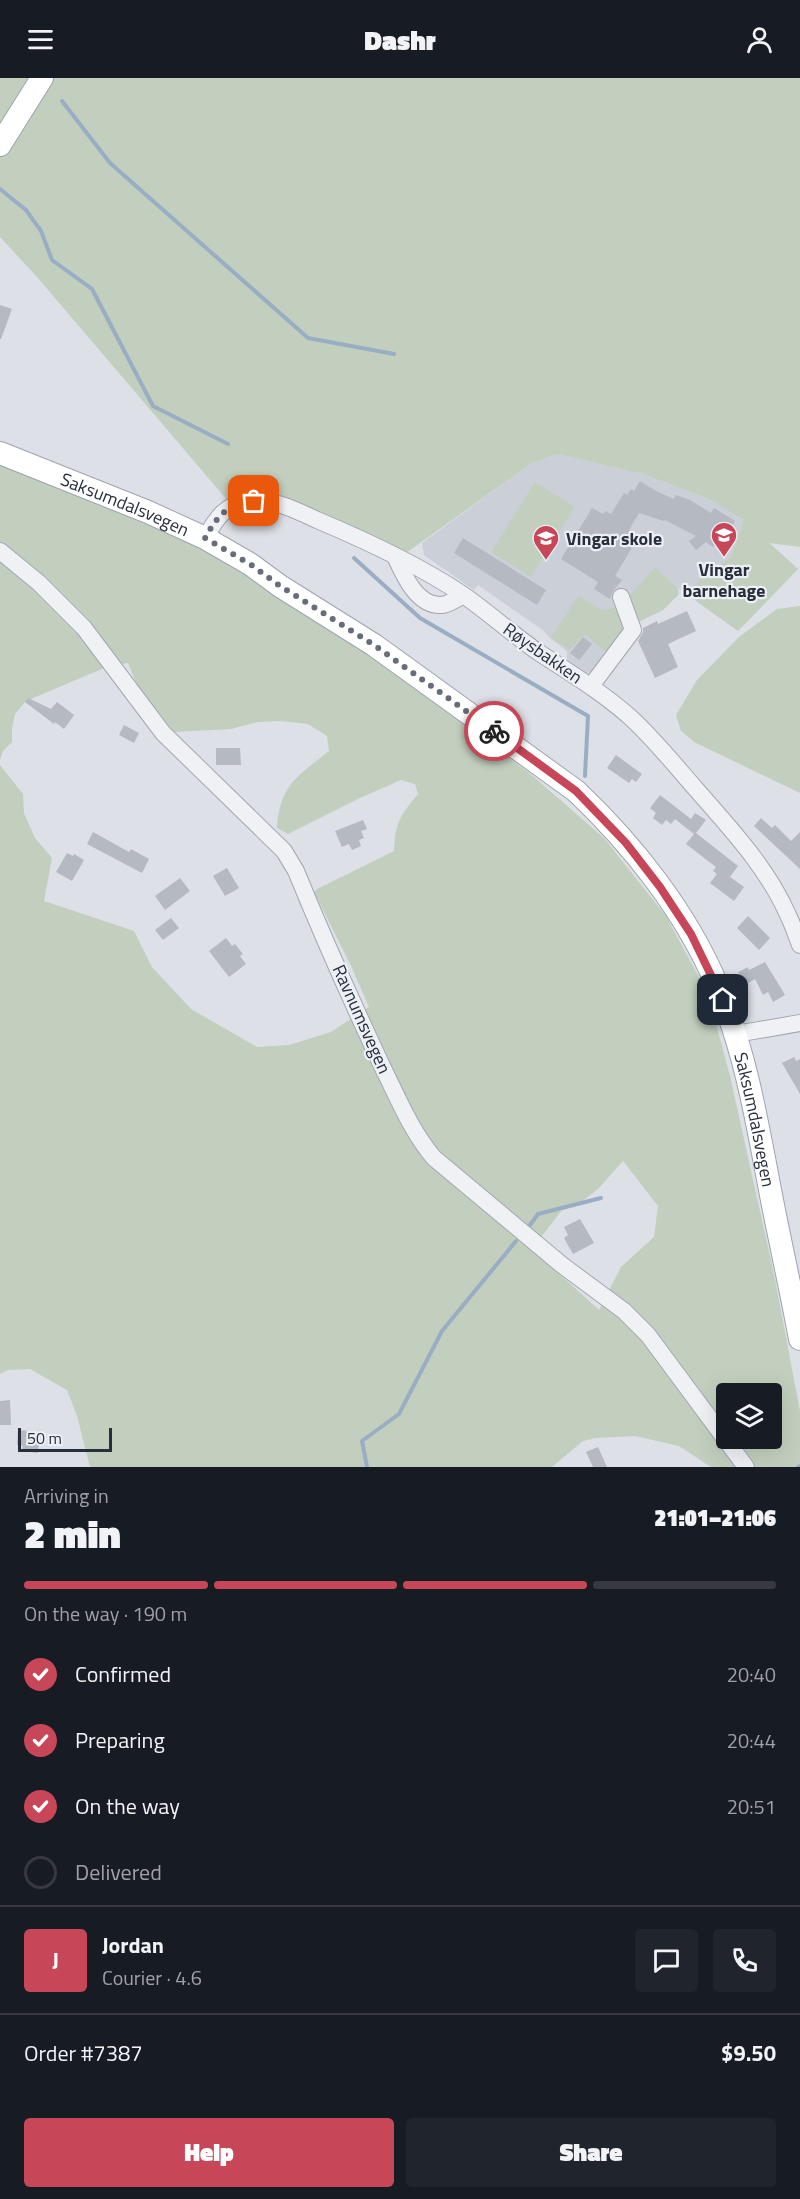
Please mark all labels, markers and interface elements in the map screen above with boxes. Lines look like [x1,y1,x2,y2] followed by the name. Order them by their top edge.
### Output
[364,19,436,60] text: Dashr
[24,23,57,56] icon: menu
[743,23,776,56] icon: person
[57,465,194,543] street label: Saksumdalsvegen
[228,475,279,526] pin
[237,484,270,517] icon: bag
[709,520,739,558] school or university icon: Vingar barnehage
[531,523,561,561] school or university icon: Vingar skole
[566,525,662,552] place label: Vingar skole
[683,556,765,604] place label: Vingar barnehage
[498,616,588,690] street label: Røysbakken
[464,701,524,761] courier
[478,715,511,748] icon: bike
[326,960,398,1078] street label: Ravnumsvegen
[697,974,748,1025] pin
[706,983,739,1016] icon: home
[728,1049,783,1189] street label: Saksumdalsvegen
[716,1383,782,1449] map controls
[716,1383,782,1449] button: layers
[18,1425,112,1452] scale bar
[27,1426,62,1450] text: 50 m
[24,1480,109,1511] text: Arriving in
[654,1501,776,1535] text: 21:01–21:06
[24,1504,121,1563] text: 2 min
[24,1598,187,1629] text: On the way · 190 m
[75,1657,171,1691] text: Confirmed
[24,1658,57,1691] icon: check
[727,1659,776,1690] text: 20:40
[75,1723,165,1757] text: Preparing
[24,1724,57,1757] icon: check
[727,1725,776,1756] text: 20:44
[75,1789,180,1823] text: On the way
[24,1790,57,1823] icon: check
[727,1791,776,1822] text: 20:51
[75,1855,162,1889] text: Delivered
[102,1928,164,1962] text: Jordan
[635,1929,698,1992] button: chat
[713,1929,776,1992] button: phone
[52,1943,59,1977] text: J
[102,1962,202,1993] text: Courier · 4.6
[24,2036,143,2070] text: Order #7387
[721,2036,776,2070] text: $9.50
[24,2118,394,2187] button: Help
[406,2118,776,2187] button: Share

